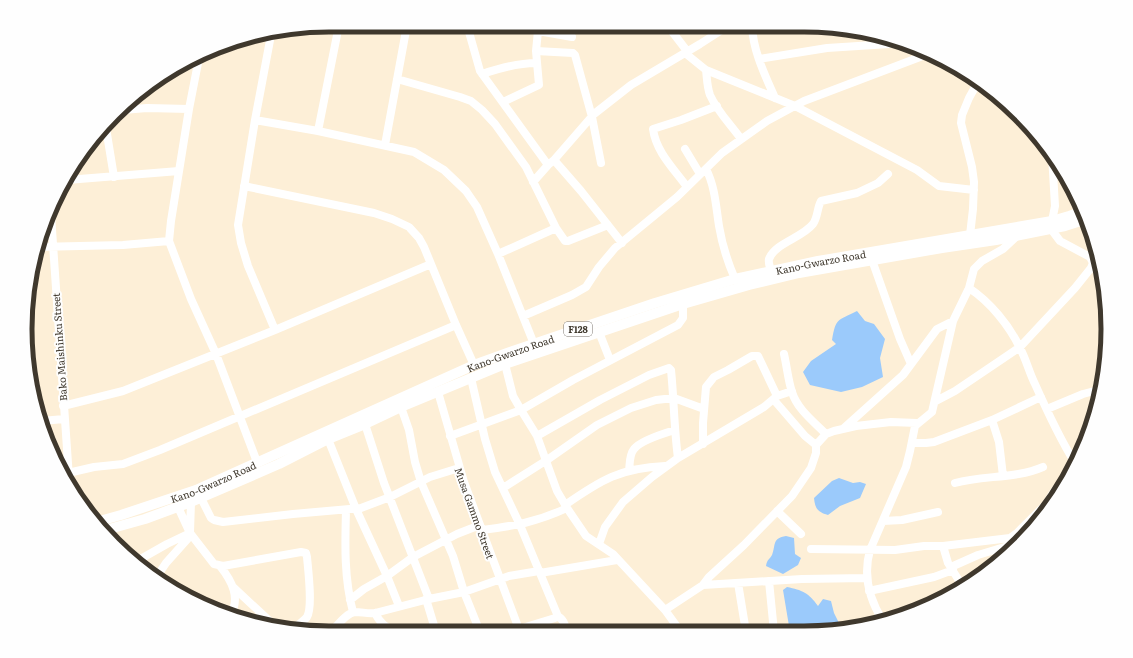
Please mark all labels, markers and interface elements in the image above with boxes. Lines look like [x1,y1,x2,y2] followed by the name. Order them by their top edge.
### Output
[774,245,867,278] street label: Kano-Gwarzo Road
[48,292,70,402] street label: Bako Maishinku Street
[564,322,592,336] road number: F128
[464,330,556,375] street label: Kano-Gwarzo Road
[168,457,258,506] street label: Kano-Gwarzo Road
[451,465,499,561] street label: Musa Gammo Street

